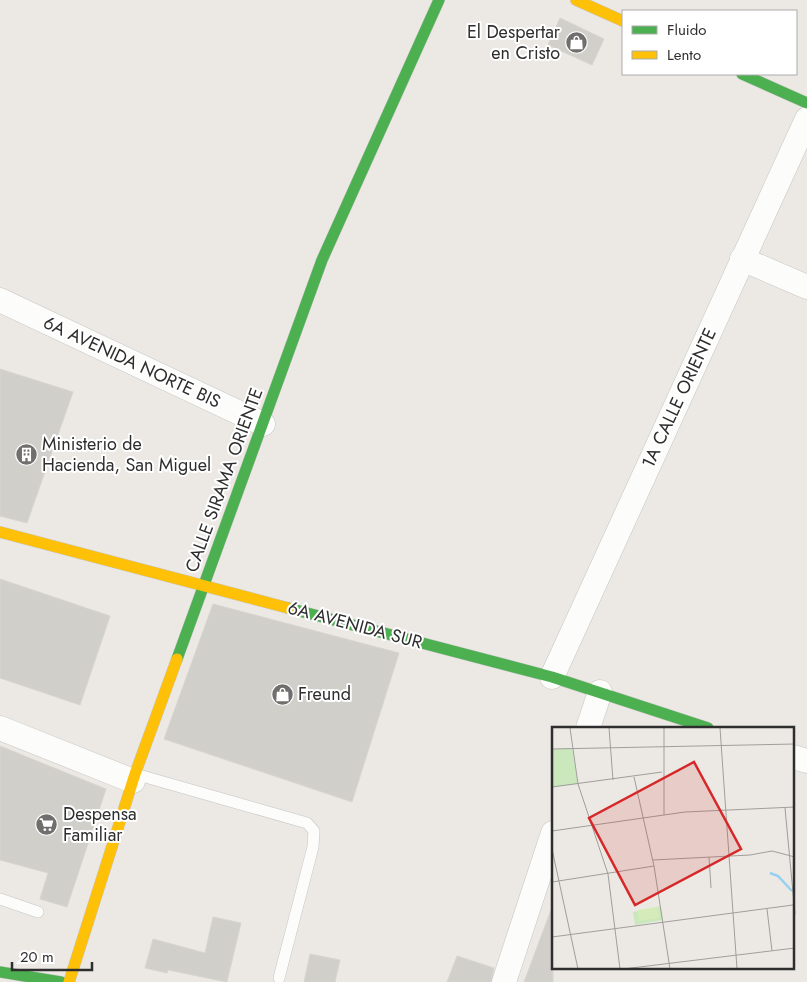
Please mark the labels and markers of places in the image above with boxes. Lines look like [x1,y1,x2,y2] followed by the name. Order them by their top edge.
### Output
[467,19,561,66] place label: El Despertar en Cristo
[564,30,588,54] shop icon: El Despertar en Cristo
[42,431,211,478] place label: Ministerio de Hacienda, San Miguel
[14,442,38,466] building icon: Ministerio de Hacienda, San Miguel
[298,681,351,707] place label: Freund
[270,682,294,706] shop icon: Freund
[63,801,137,848] place label: Despensa Familiar
[35,812,59,836] supermarket icon: Despensa Familiar

